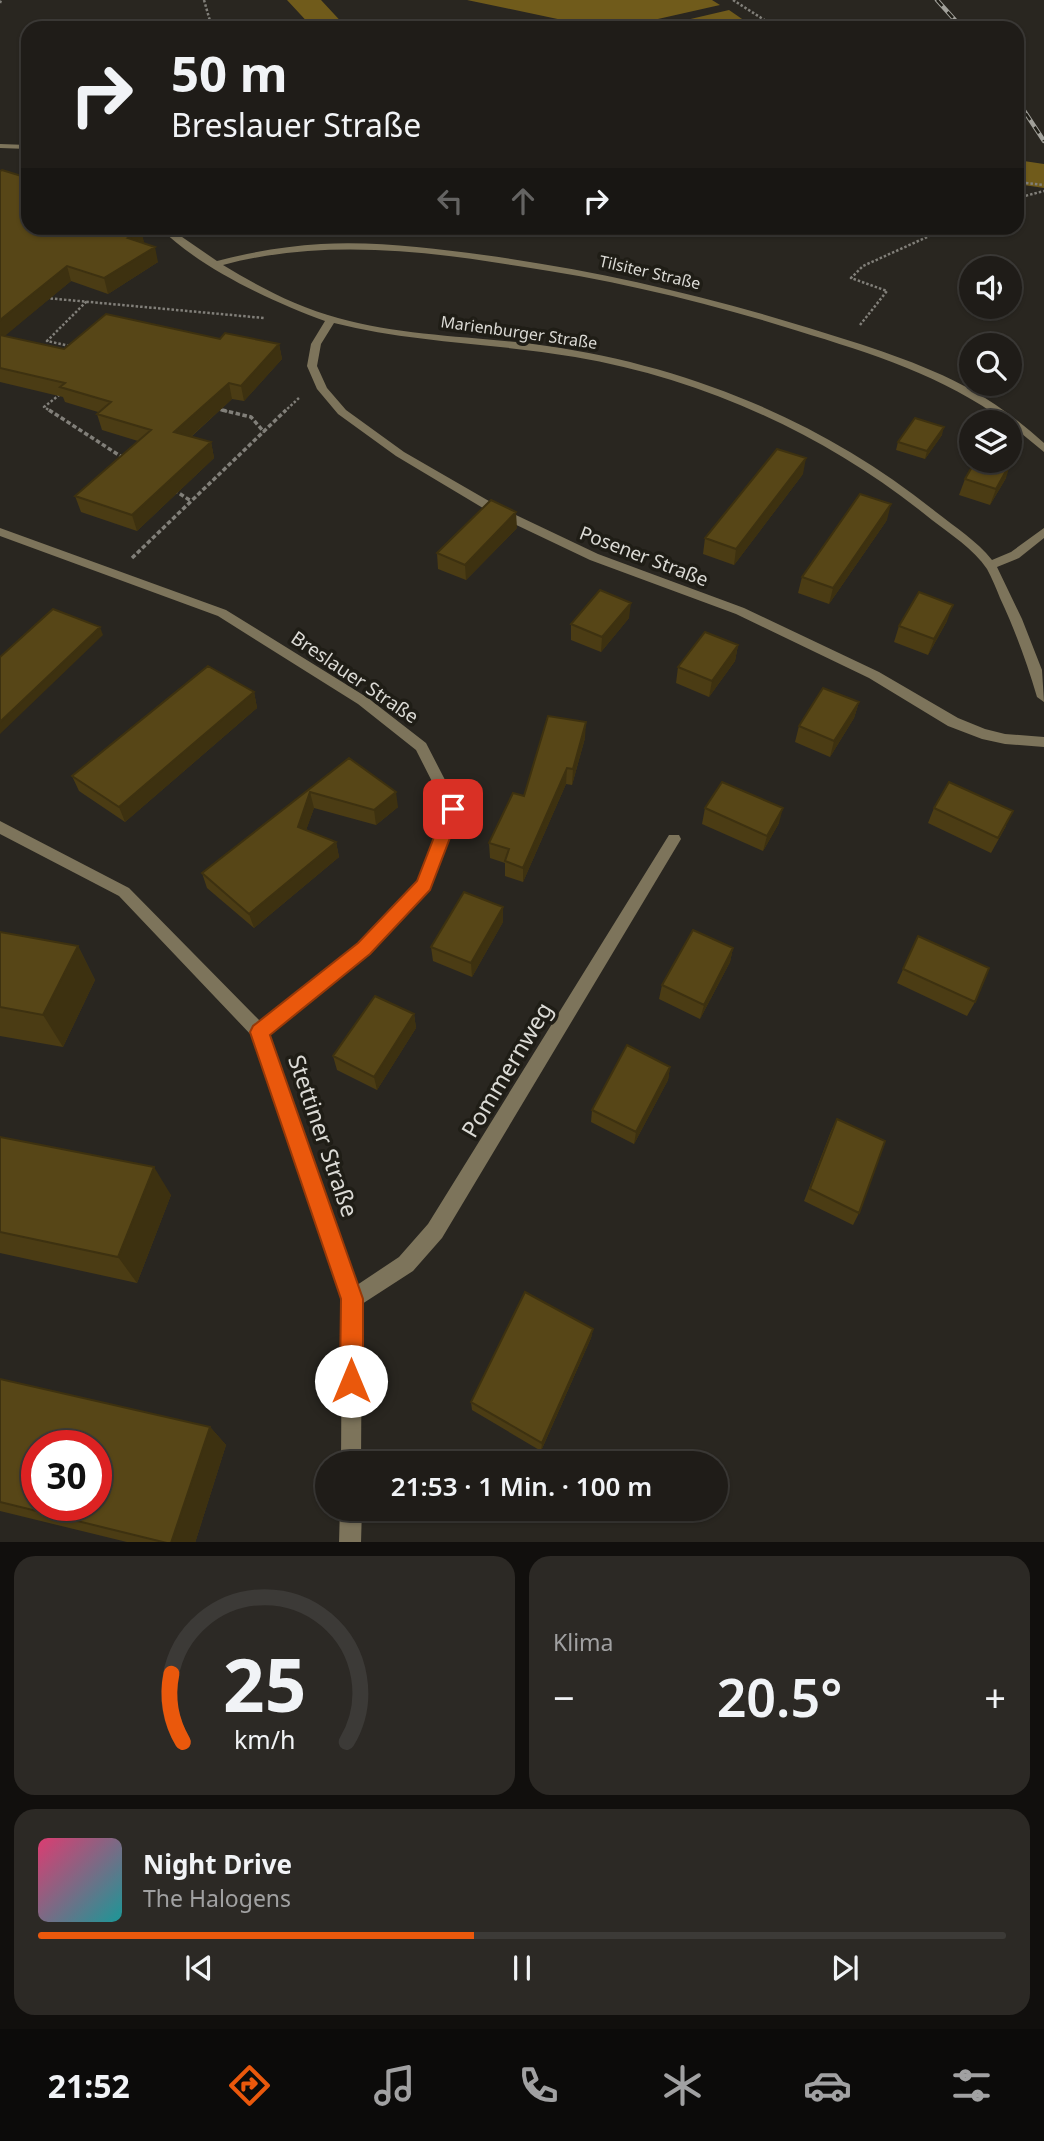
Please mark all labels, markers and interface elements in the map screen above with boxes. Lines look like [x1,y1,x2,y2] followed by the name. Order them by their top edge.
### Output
[171,40,288,106] text: 50 m
[56,49,147,140] icon: right
[171,103,421,146] text: Breslauer Straße
[431,182,469,220] icon: left
[504,182,542,220] icon: ahead
[577,182,615,220] icon: right
[597,250,703,294] street label: Tilsiter Straße
[959,256,1022,473] map controls
[959,256,1022,319] button: sound
[439,310,599,354] street label: Marienburger Straße
[959,333,1022,396] button: search
[959,410,1022,473] button: layers
[576,519,712,593] street label: Posener Straße
[286,625,424,729] street label: Breslauer Straße
[423,779,483,839] pin
[434,790,472,828] icon: arrive
[453,996,559,1143] street label: Pommernweg
[281,1050,367,1221] street label: Stettiner Straße
[314,1344,388,1418] position arrow
[21,1430,112,1521] speed limit sign: 30
[391,1468,652,1504] text: 21:53 · 1 Min. · 100 m
[553,1626,614,1658] text: Klima
[223,1634,306,1733] text: 25
[717,1661,842,1732] text: 20.5°
[553,1671,575,1723] text: −
[984,1671,1006,1723] text: +
[234,1721,295,1755] text: km/h
[143,1846,292,1882] text: Night Drive
[143,1882,291,1914] text: The Halogens
[180,1949,218,1987] icon: previous
[503,1949,541,1987] icon: pause
[826,1949,864,1987] icon: next
[225,2061,274,2110] icon: directions
[370,2061,419,2110] icon: music
[514,2061,563,2110] icon: phone
[658,2061,707,2110] icon: climate
[803,2061,852,2110] icon: car
[947,2061,996,2110] icon: filters
[48,2064,130,2107] text: 21:52

